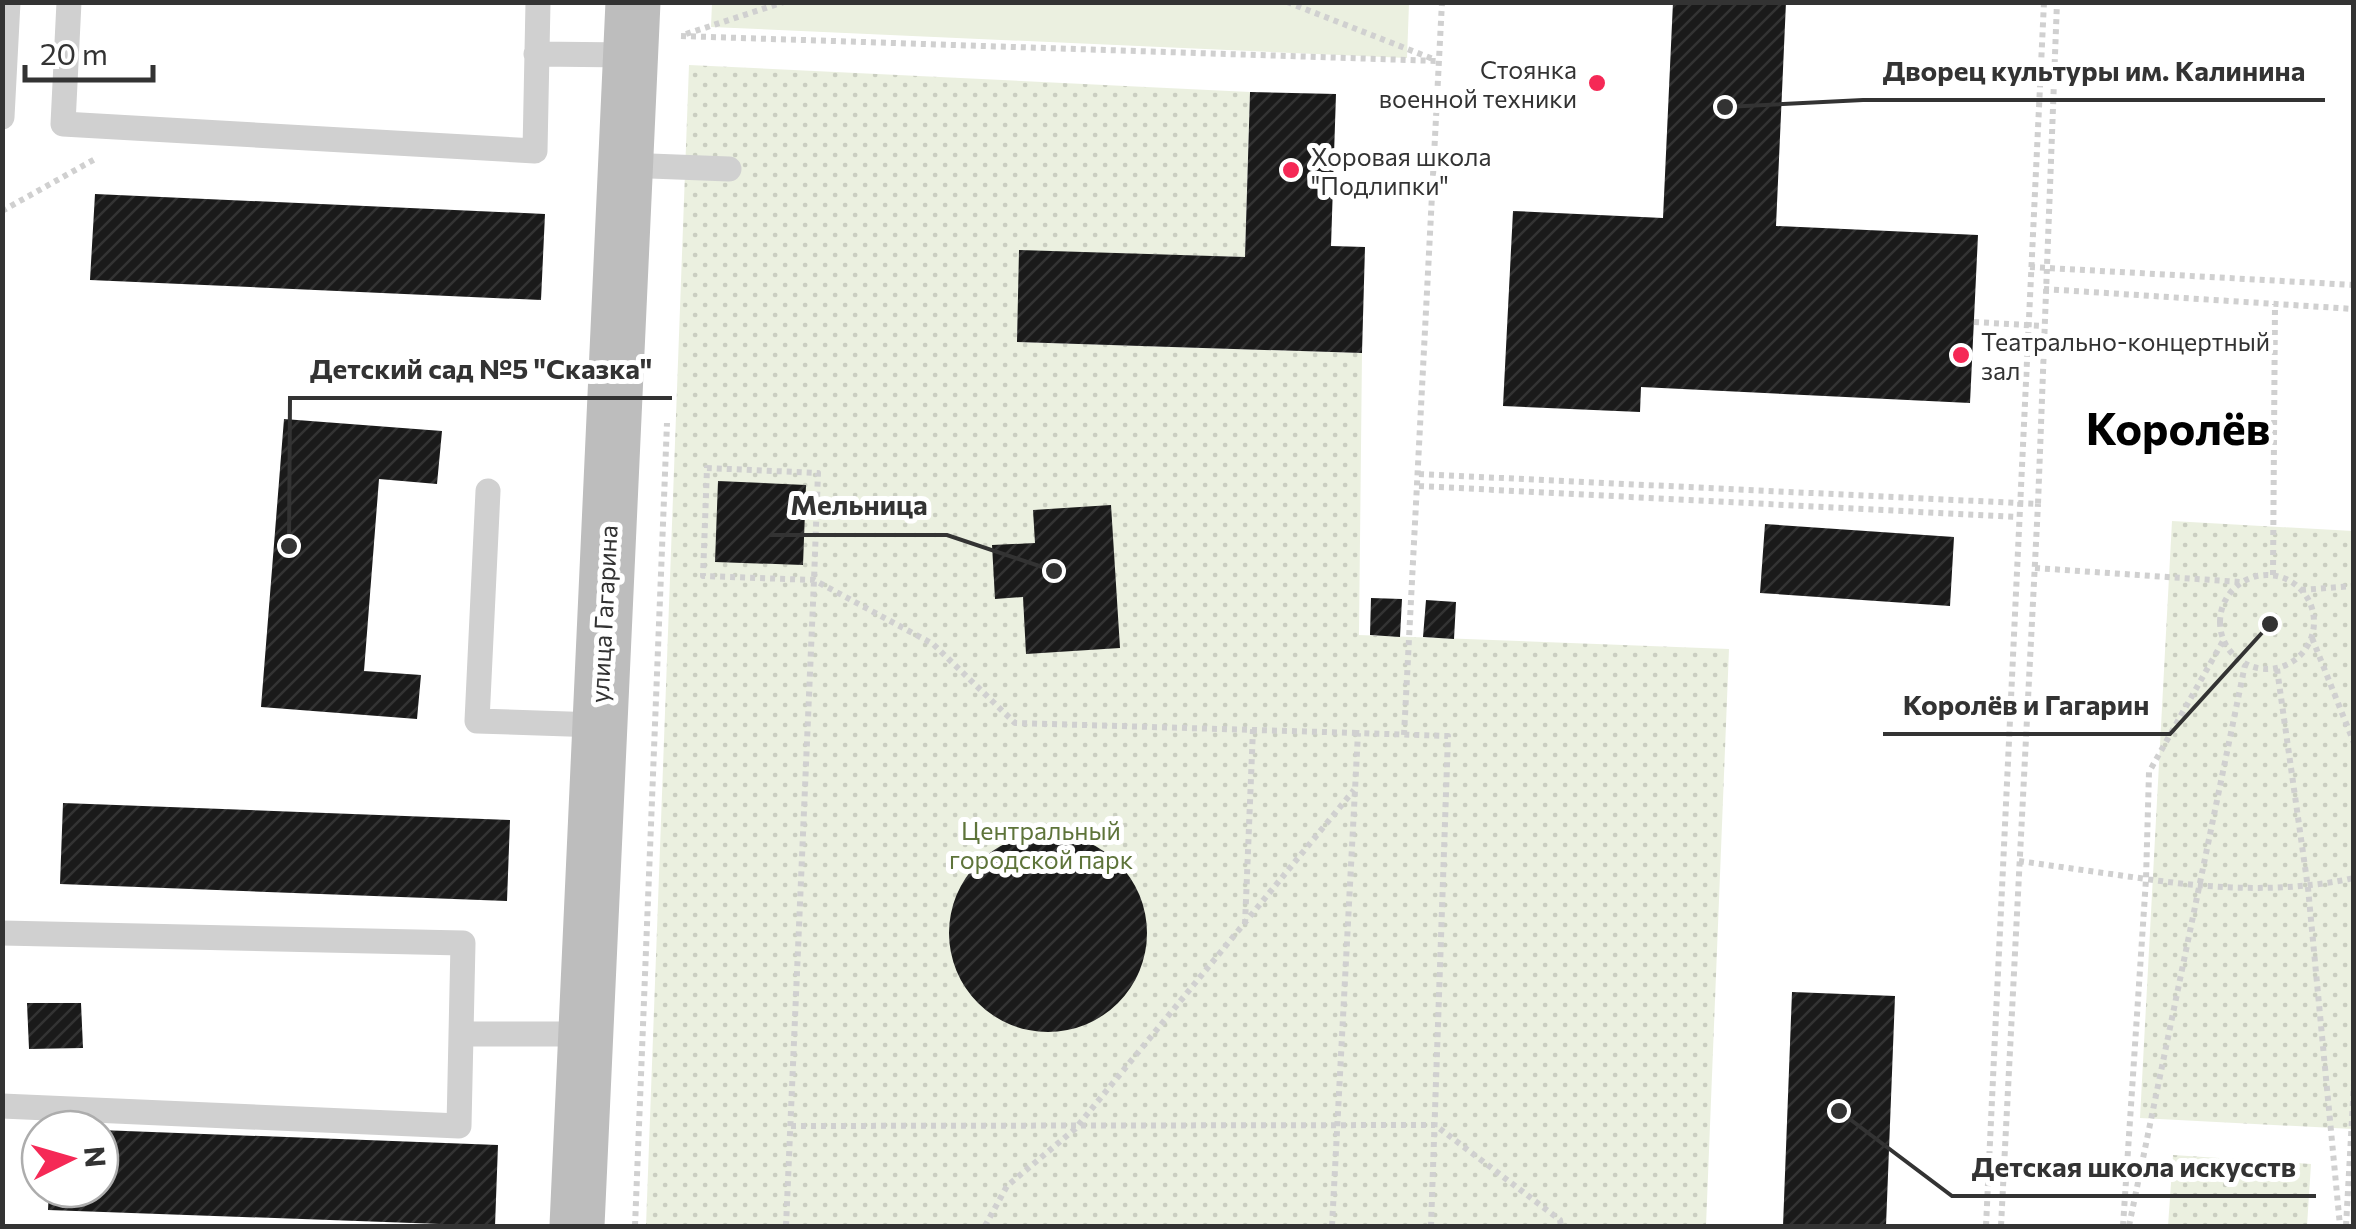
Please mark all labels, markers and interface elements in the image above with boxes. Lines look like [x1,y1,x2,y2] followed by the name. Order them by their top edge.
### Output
[25,20,152,82] scale bar
[40,34,108,71] text: 20 m
[1863,42,2325,100] callout: Дворец культуры им. Калинина
[1883,53,2305,87] text: Дворец культуры им. Калинина
[1379,54,1577,113] place label: Стоянка военной техники
[1586,72,1608,94] marker: Стоянка военной техники
[1311,141,1491,200] place label: Хоровая школа "Подлипки"
[1280,159,1302,181] marker: Хоровая школа "Подлипки"
[1981,326,2270,385] place label: Театрально-концертный зал
[290,340,672,398] callout: Детский сад №5 "Сказка"
[1950,344,1972,366] marker: Театрально-концертный зал
[310,351,652,385] text: Детский сад №5 "Сказка"
[2086,399,2270,454] district label: Королёв
[770,477,947,535] callout: Мельница
[790,487,928,521] text: Мельница
[583,524,623,704] street label: улица Гагарина
[1883,676,2170,734] callout: Королёв и Гагарин
[1903,687,2149,721] text: Королёв и Гагарин
[949,815,1133,874] park label: Центральный городской парк
[20,1109,120,1209] north arrow
[1952,1138,2316,1196] callout: Детская школа искусств
[78,1145,114,1169] text: N
[1972,1149,2296,1183] text: Детская школа искусств

